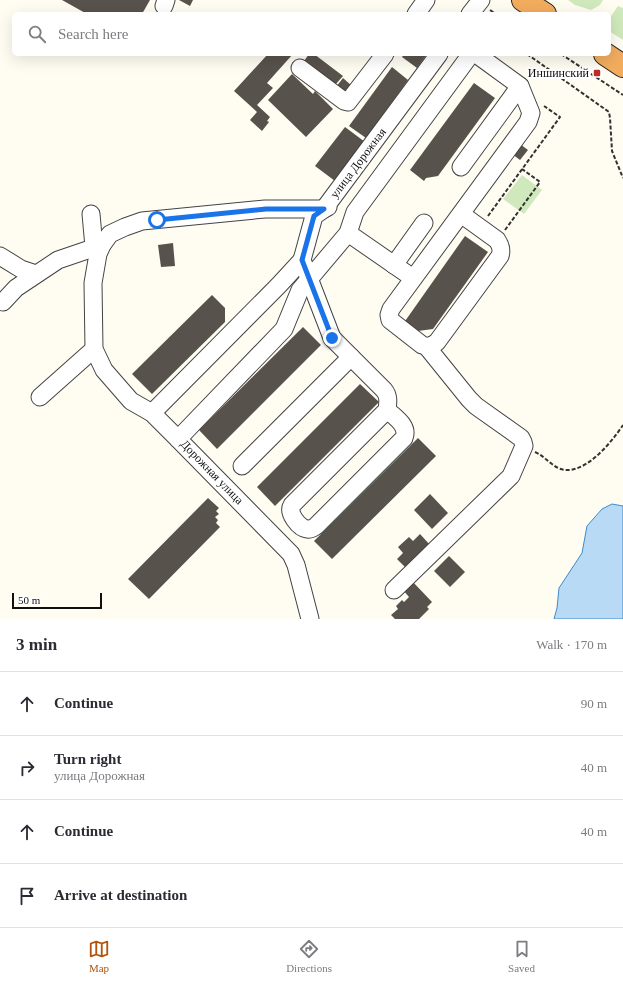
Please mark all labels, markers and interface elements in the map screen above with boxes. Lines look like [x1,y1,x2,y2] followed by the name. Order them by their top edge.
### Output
[12,12,611,56] search box
[26,23,48,45] icon: search
[58,26,128,42] text: Search here
[528,66,590,80] place label: Иншинский
[592,68,602,78] marker: Иншинский
[327,125,389,201] street label: улица Дорожная
[148,211,166,229] route start
[323,329,341,347] route end
[178,437,247,508] street label: Дорожная улица
[12,591,102,610] scale bar
[18,594,40,606] text: 50 m
[16,635,57,654] text: 3 min
[536,637,607,652] text: Walk · 170 m
[16,693,38,715] icon: ahead
[54,695,113,711] text: Continue
[581,696,607,711] text: 90 m
[54,751,121,767] text: Turn right
[16,757,38,779] icon: right
[581,760,607,775] text: 40 m
[54,768,145,783] text: улица Дорожная
[16,821,38,843] icon: ahead
[54,823,113,839] text: Continue
[581,824,607,839] text: 40 m
[16,885,38,907] icon: arrive
[54,887,187,903] text: Arrive at destination
[88,938,110,974] tab: Map
[286,938,332,974] tab: Directions
[508,938,535,974] tab: Saved

